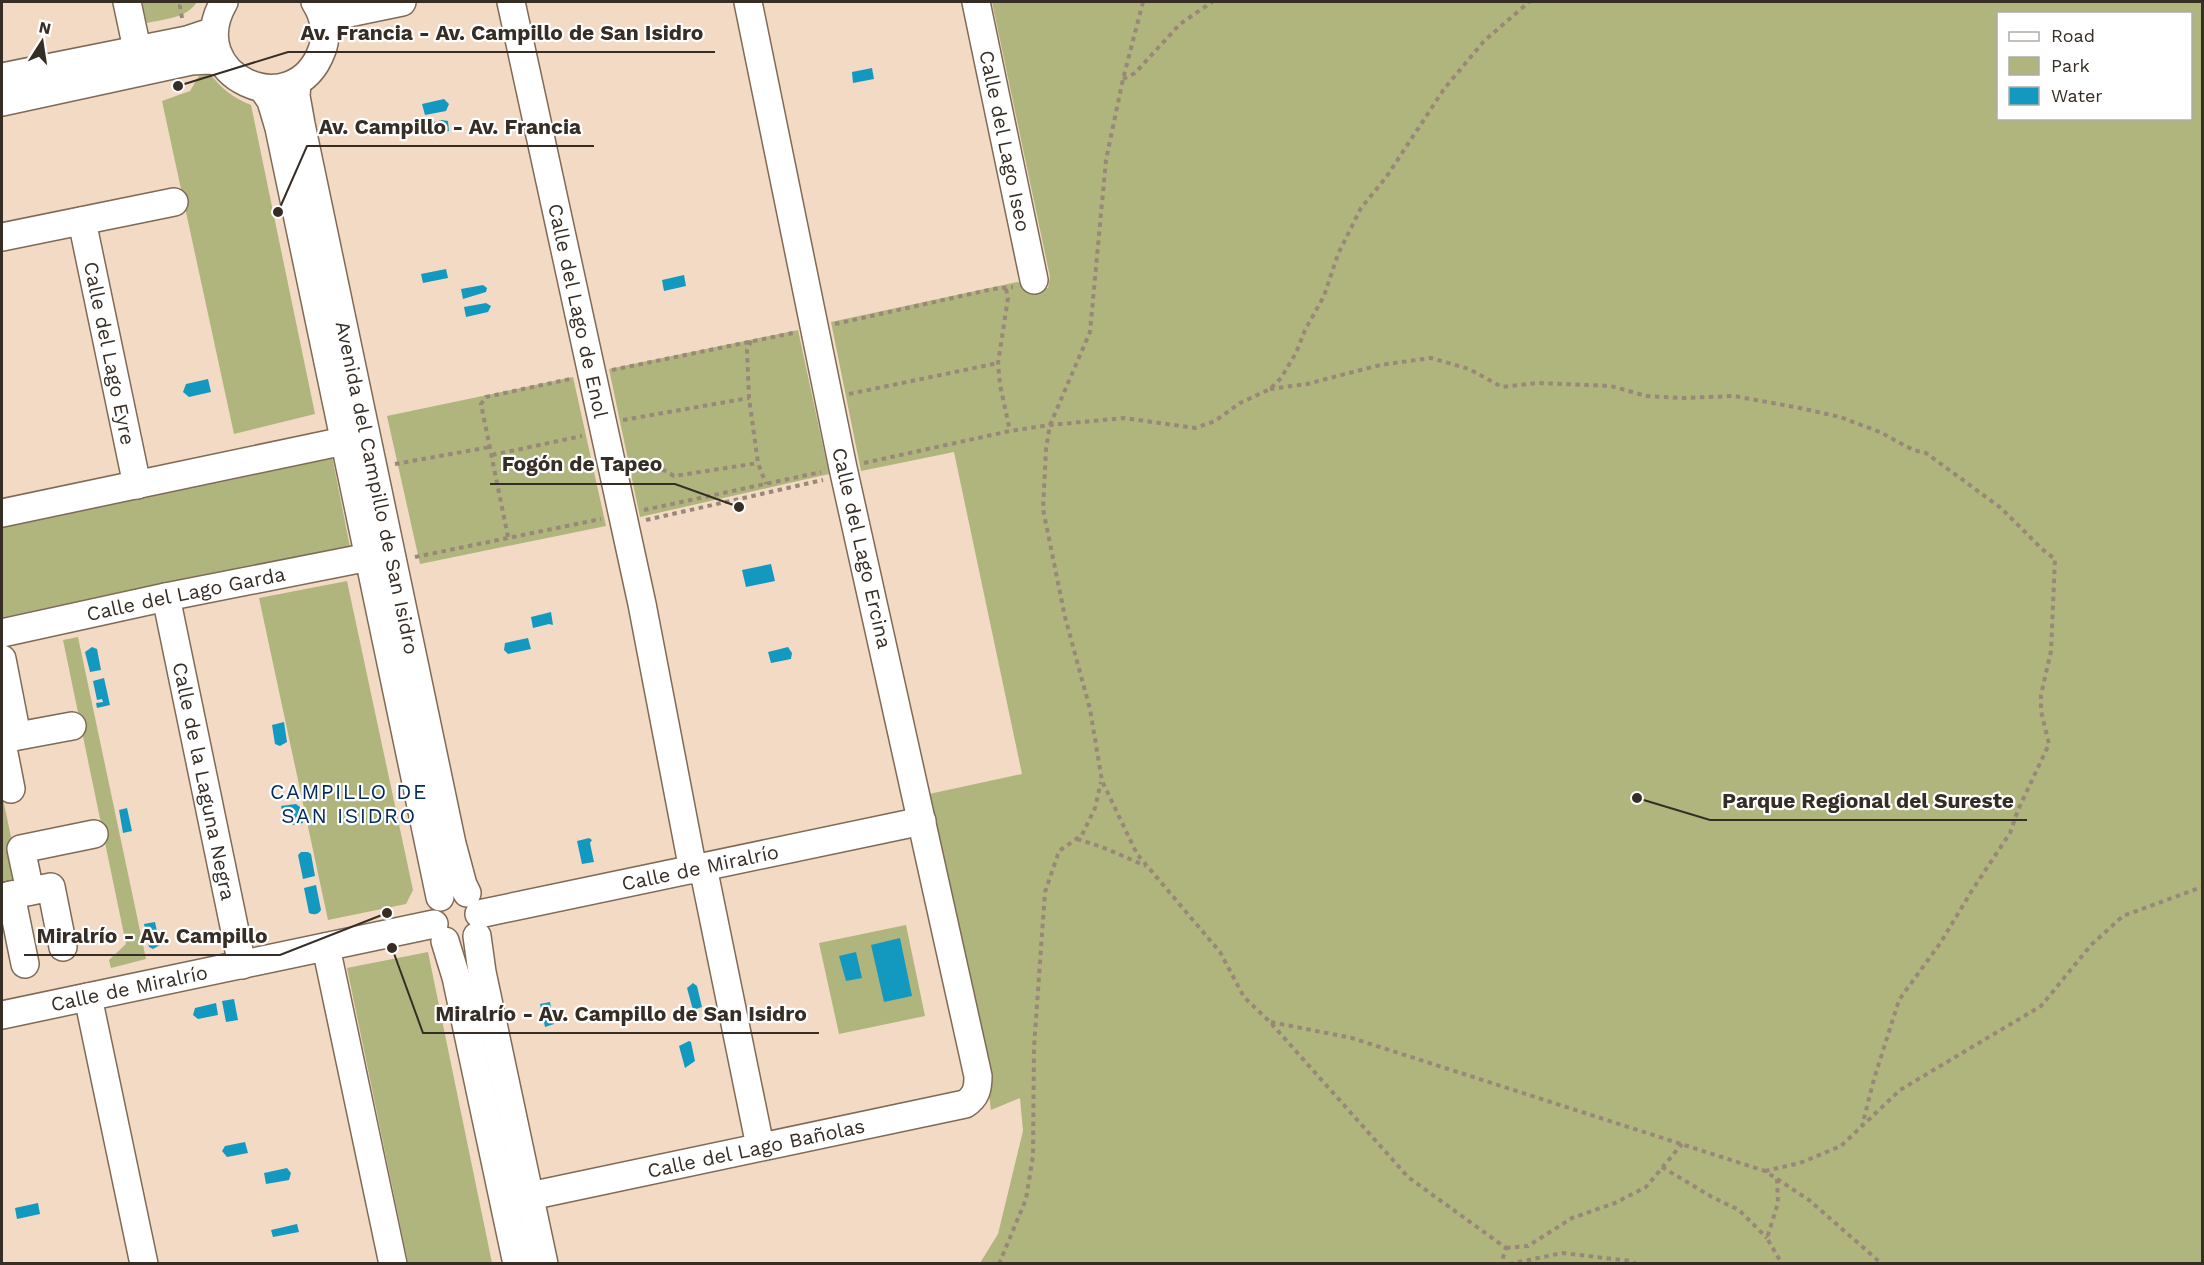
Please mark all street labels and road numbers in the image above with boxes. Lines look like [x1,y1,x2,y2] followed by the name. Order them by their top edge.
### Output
[974,48,1036,234] street label: Calle del Lago Iseo
[543,201,613,420] street label: Calle del Lago de Enol
[79,259,140,447] street label: Calle del Lago Eyre
[331,319,424,656] street label: Avenida del Campillo de San Isidro
[827,445,897,651] street label: Calle del Lago Ercina
[84,562,287,626] street label: Calle del Lago Garda
[168,660,240,902] street label: Calle de la Laguna Negra
[619,839,781,896] street label: Calle de Miralrío
[49,960,210,1016] street label: Calle de Miralrío
[645,1114,867,1183] street label: Calle del Lago Bañolas

